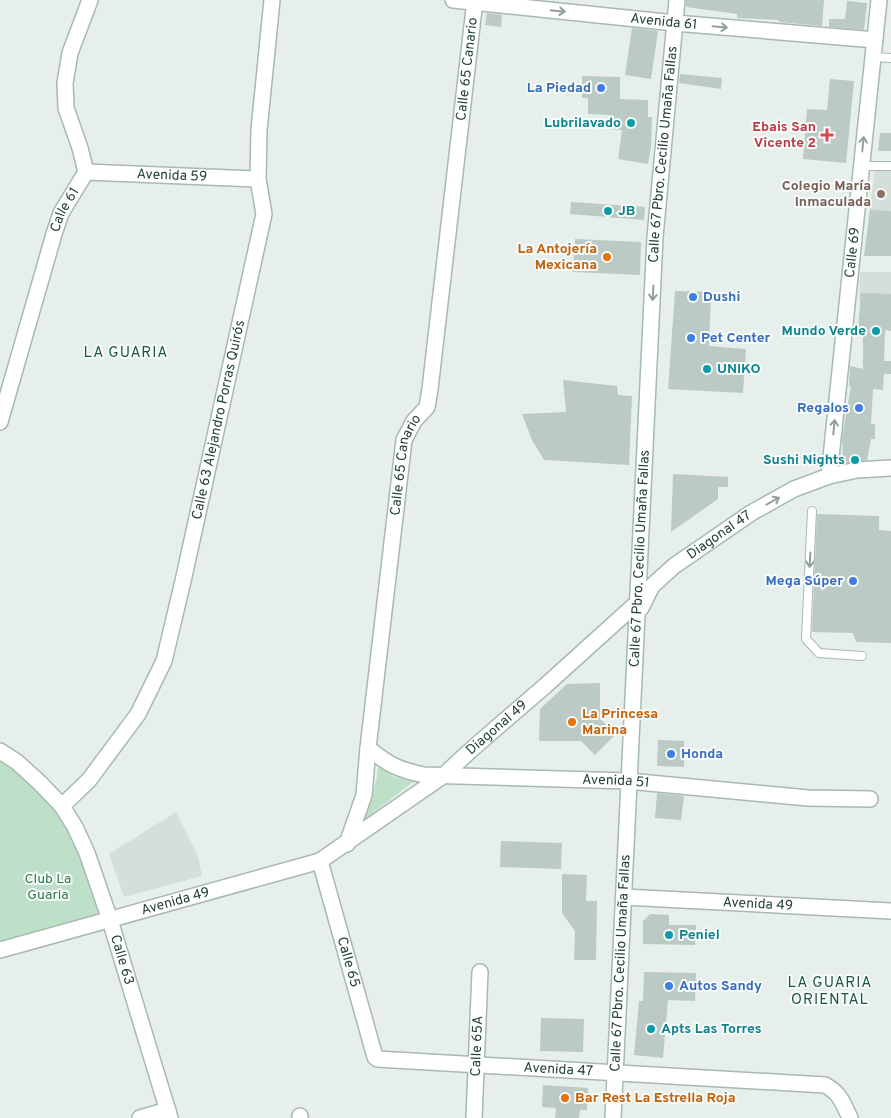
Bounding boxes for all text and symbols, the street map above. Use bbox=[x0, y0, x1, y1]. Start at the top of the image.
one-way arrow bbox=[550, 6, 566, 16]
street label: Avenida 61 bbox=[630, 10, 698, 33]
street label: Calle 65 Canario bbox=[453, 16, 481, 122]
one-way arrow bbox=[712, 22, 728, 32]
street label: Calle 67 Pbro. Cecilio Umaña Fallas bbox=[645, 45, 681, 263]
place label: La Piedad bbox=[527, 80, 591, 97]
marker: La Piedad bbox=[595, 82, 607, 94]
place label: Lubrilavado bbox=[544, 115, 621, 132]
marker: Lubrilavado bbox=[625, 117, 637, 129]
place label: Ebais San Vicente 2 bbox=[752, 119, 816, 152]
marker: Ebais San Vicente 2 bbox=[820, 128, 834, 142]
one-way arrow bbox=[858, 136, 868, 152]
street label: Avenida 59 bbox=[136, 166, 208, 185]
place label: Colegio María Inmaculada bbox=[782, 178, 871, 211]
street label: Calle 61 bbox=[47, 184, 83, 235]
marker: Colegio María Inmaculada bbox=[875, 188, 887, 200]
place label: JB bbox=[618, 203, 635, 220]
marker: JB bbox=[602, 205, 614, 217]
street label: Calle 69 bbox=[841, 226, 864, 279]
place label: La Antojería Mexicana bbox=[517, 241, 597, 274]
marker: La Antojería Mexicana bbox=[601, 251, 613, 263]
one-way arrow bbox=[648, 284, 657, 300]
place label: Dushi bbox=[703, 289, 740, 306]
marker: Dushi bbox=[687, 291, 699, 303]
street label: Calle 63 Alejandro Porras Quirós bbox=[188, 318, 249, 521]
place label: Mundo Verde bbox=[782, 323, 866, 340]
marker: Mundo Verde bbox=[870, 325, 882, 337]
place label: Pet Center bbox=[701, 330, 771, 347]
marker: Pet Center bbox=[685, 332, 697, 344]
district label: LA GUARIA bbox=[84, 344, 168, 363]
place label: UNIKO bbox=[717, 361, 761, 378]
marker: UNIKO bbox=[701, 363, 713, 375]
place label: Regalos bbox=[797, 400, 849, 417]
marker: Regalos bbox=[853, 402, 865, 414]
street label: Calle 65 Canario bbox=[387, 410, 425, 517]
one-way arrow bbox=[829, 420, 838, 436]
street label: Calle 67 Pbro. Cecilio Umaña Fallas bbox=[626, 450, 653, 668]
place label: Sushi Nights bbox=[763, 452, 845, 469]
marker: Sushi Nights bbox=[849, 454, 861, 466]
one-way arrow bbox=[765, 496, 780, 506]
street label: Diagonal 47 bbox=[684, 507, 755, 563]
one-way arrow bbox=[805, 552, 814, 568]
place label: Mega Súper bbox=[765, 573, 843, 590]
marker: Mega Súper bbox=[847, 575, 859, 587]
street label: Diagonal 49 bbox=[463, 697, 531, 759]
place label: La Princesa Marina bbox=[582, 706, 658, 739]
marker: La Princesa Marina bbox=[566, 716, 578, 728]
place label: Honda bbox=[681, 746, 723, 763]
marker: Honda bbox=[665, 748, 677, 760]
street label: Avenida 51 bbox=[582, 771, 650, 792]
street label: Calle 67 Pbro. Cecilio Umaña Fallas bbox=[607, 854, 634, 1072]
park label: Club La Guaria bbox=[25, 871, 71, 904]
street label: Avenida 49 bbox=[139, 884, 212, 919]
street label: Avenida 49 bbox=[722, 894, 793, 914]
place label: Peniel bbox=[679, 927, 720, 944]
marker: Peniel bbox=[663, 929, 675, 941]
street label: Calle 63 bbox=[106, 933, 138, 987]
street label: Calle 65 bbox=[333, 935, 364, 989]
district label: LA GUARIA ORIENTAL bbox=[788, 974, 872, 1010]
place label: Autos Sandy bbox=[679, 978, 762, 995]
marker: Autos Sandy bbox=[663, 980, 675, 992]
street label: Calle 65A bbox=[467, 1015, 487, 1077]
place label: Apts Las Torres bbox=[661, 1021, 762, 1038]
marker: Apts Las Torres bbox=[645, 1023, 657, 1035]
street label: Avenida 47 bbox=[523, 1059, 593, 1080]
place label: Bar Rest La Estrella Roja bbox=[575, 1090, 736, 1107]
marker: Bar Rest La Estrella Roja bbox=[559, 1092, 571, 1104]

